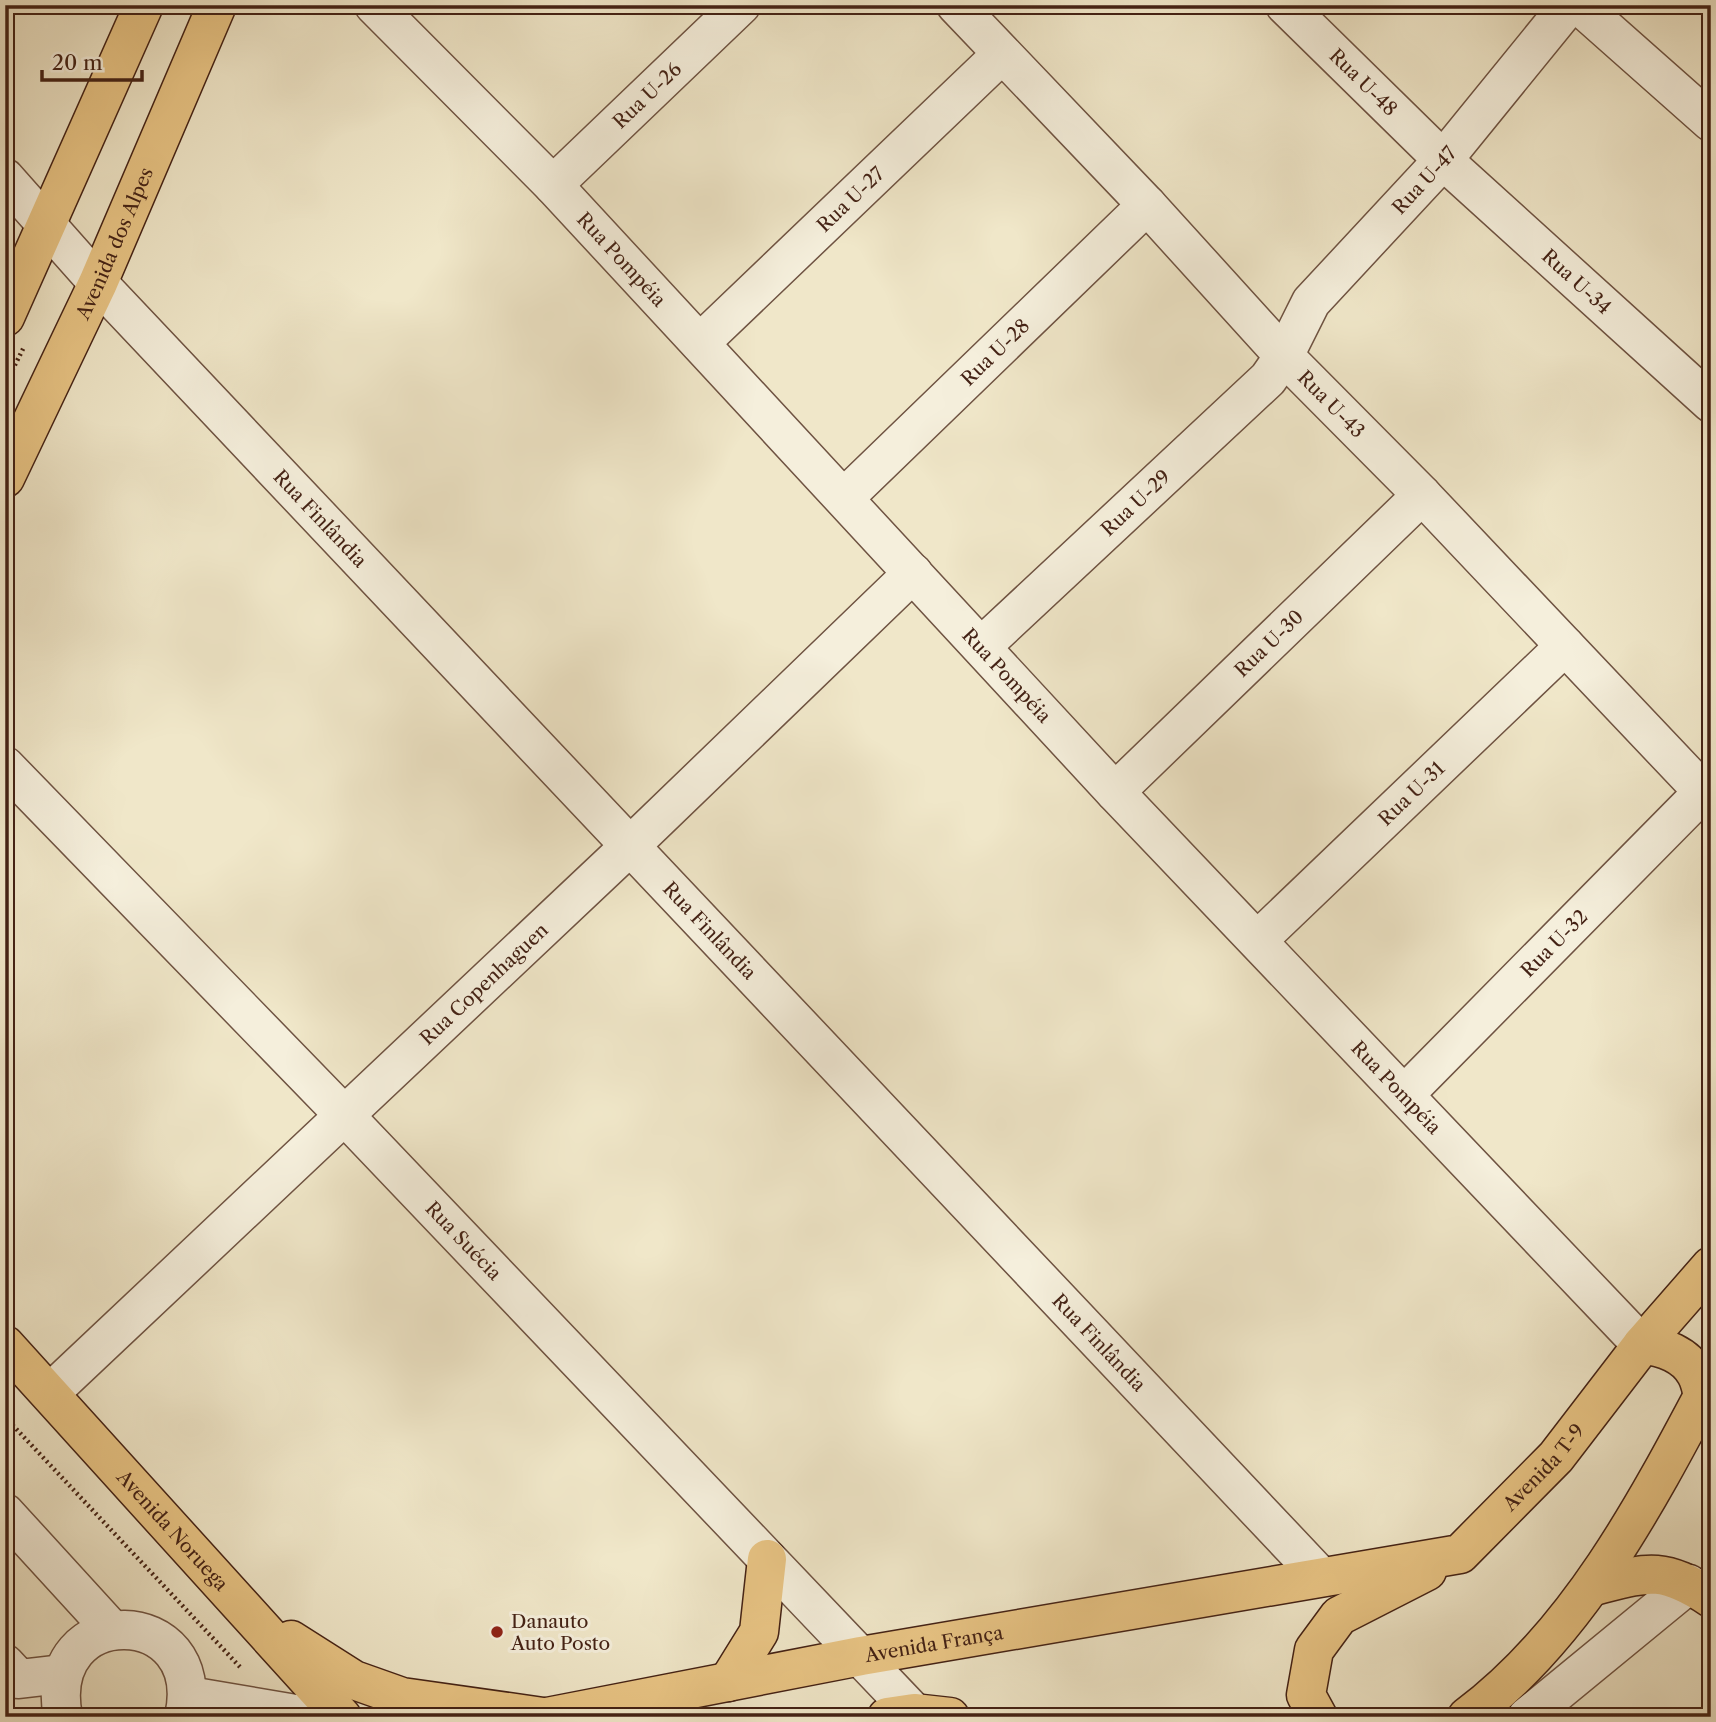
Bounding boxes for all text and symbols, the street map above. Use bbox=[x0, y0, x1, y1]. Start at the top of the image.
scale bar bbox=[42, 38, 142, 82]
street label: Rua U-48 bbox=[1325, 44, 1402, 120]
text: 20 m bbox=[52, 50, 103, 75]
street label: Rua U-26 bbox=[608, 57, 686, 133]
street label: Rua U-47 bbox=[1387, 141, 1462, 219]
street label: Rua U-27 bbox=[812, 161, 889, 237]
street label: Avenida dos Alpes bbox=[70, 164, 158, 324]
street label: Rua Pompéia bbox=[572, 207, 671, 311]
street label: Rua U-34 bbox=[1538, 244, 1616, 319]
street label: Rua U-28 bbox=[956, 314, 1034, 390]
street label: Rua U-43 bbox=[1293, 366, 1370, 442]
street label: Rua Finlândia bbox=[269, 465, 372, 572]
street label: Rua U-29 bbox=[1096, 465, 1175, 540]
street label: Rua U-30 bbox=[1230, 605, 1308, 681]
street label: Rua Pompéia bbox=[958, 623, 1056, 727]
street label: Rua U-31 bbox=[1373, 757, 1449, 830]
street label: Rua Finlândia bbox=[658, 877, 761, 984]
street label: Rua U-32 bbox=[1516, 905, 1592, 982]
street label: Rua Copenhaguen bbox=[415, 918, 553, 1050]
street label: Rua Pompéia bbox=[1347, 1036, 1446, 1139]
street label: Rua Suécia bbox=[421, 1196, 507, 1285]
street label: Rua Finlândia bbox=[1048, 1289, 1151, 1396]
street label: Avenida T-9 bbox=[1497, 1419, 1589, 1516]
street label: Avenida Noruega bbox=[112, 1464, 233, 1595]
place label: Danauto Auto Posto bbox=[510, 1610, 610, 1655]
street label: Avenida França bbox=[862, 1620, 1005, 1667]
marker: Danauto Auto Posto bbox=[489, 1624, 505, 1640]

